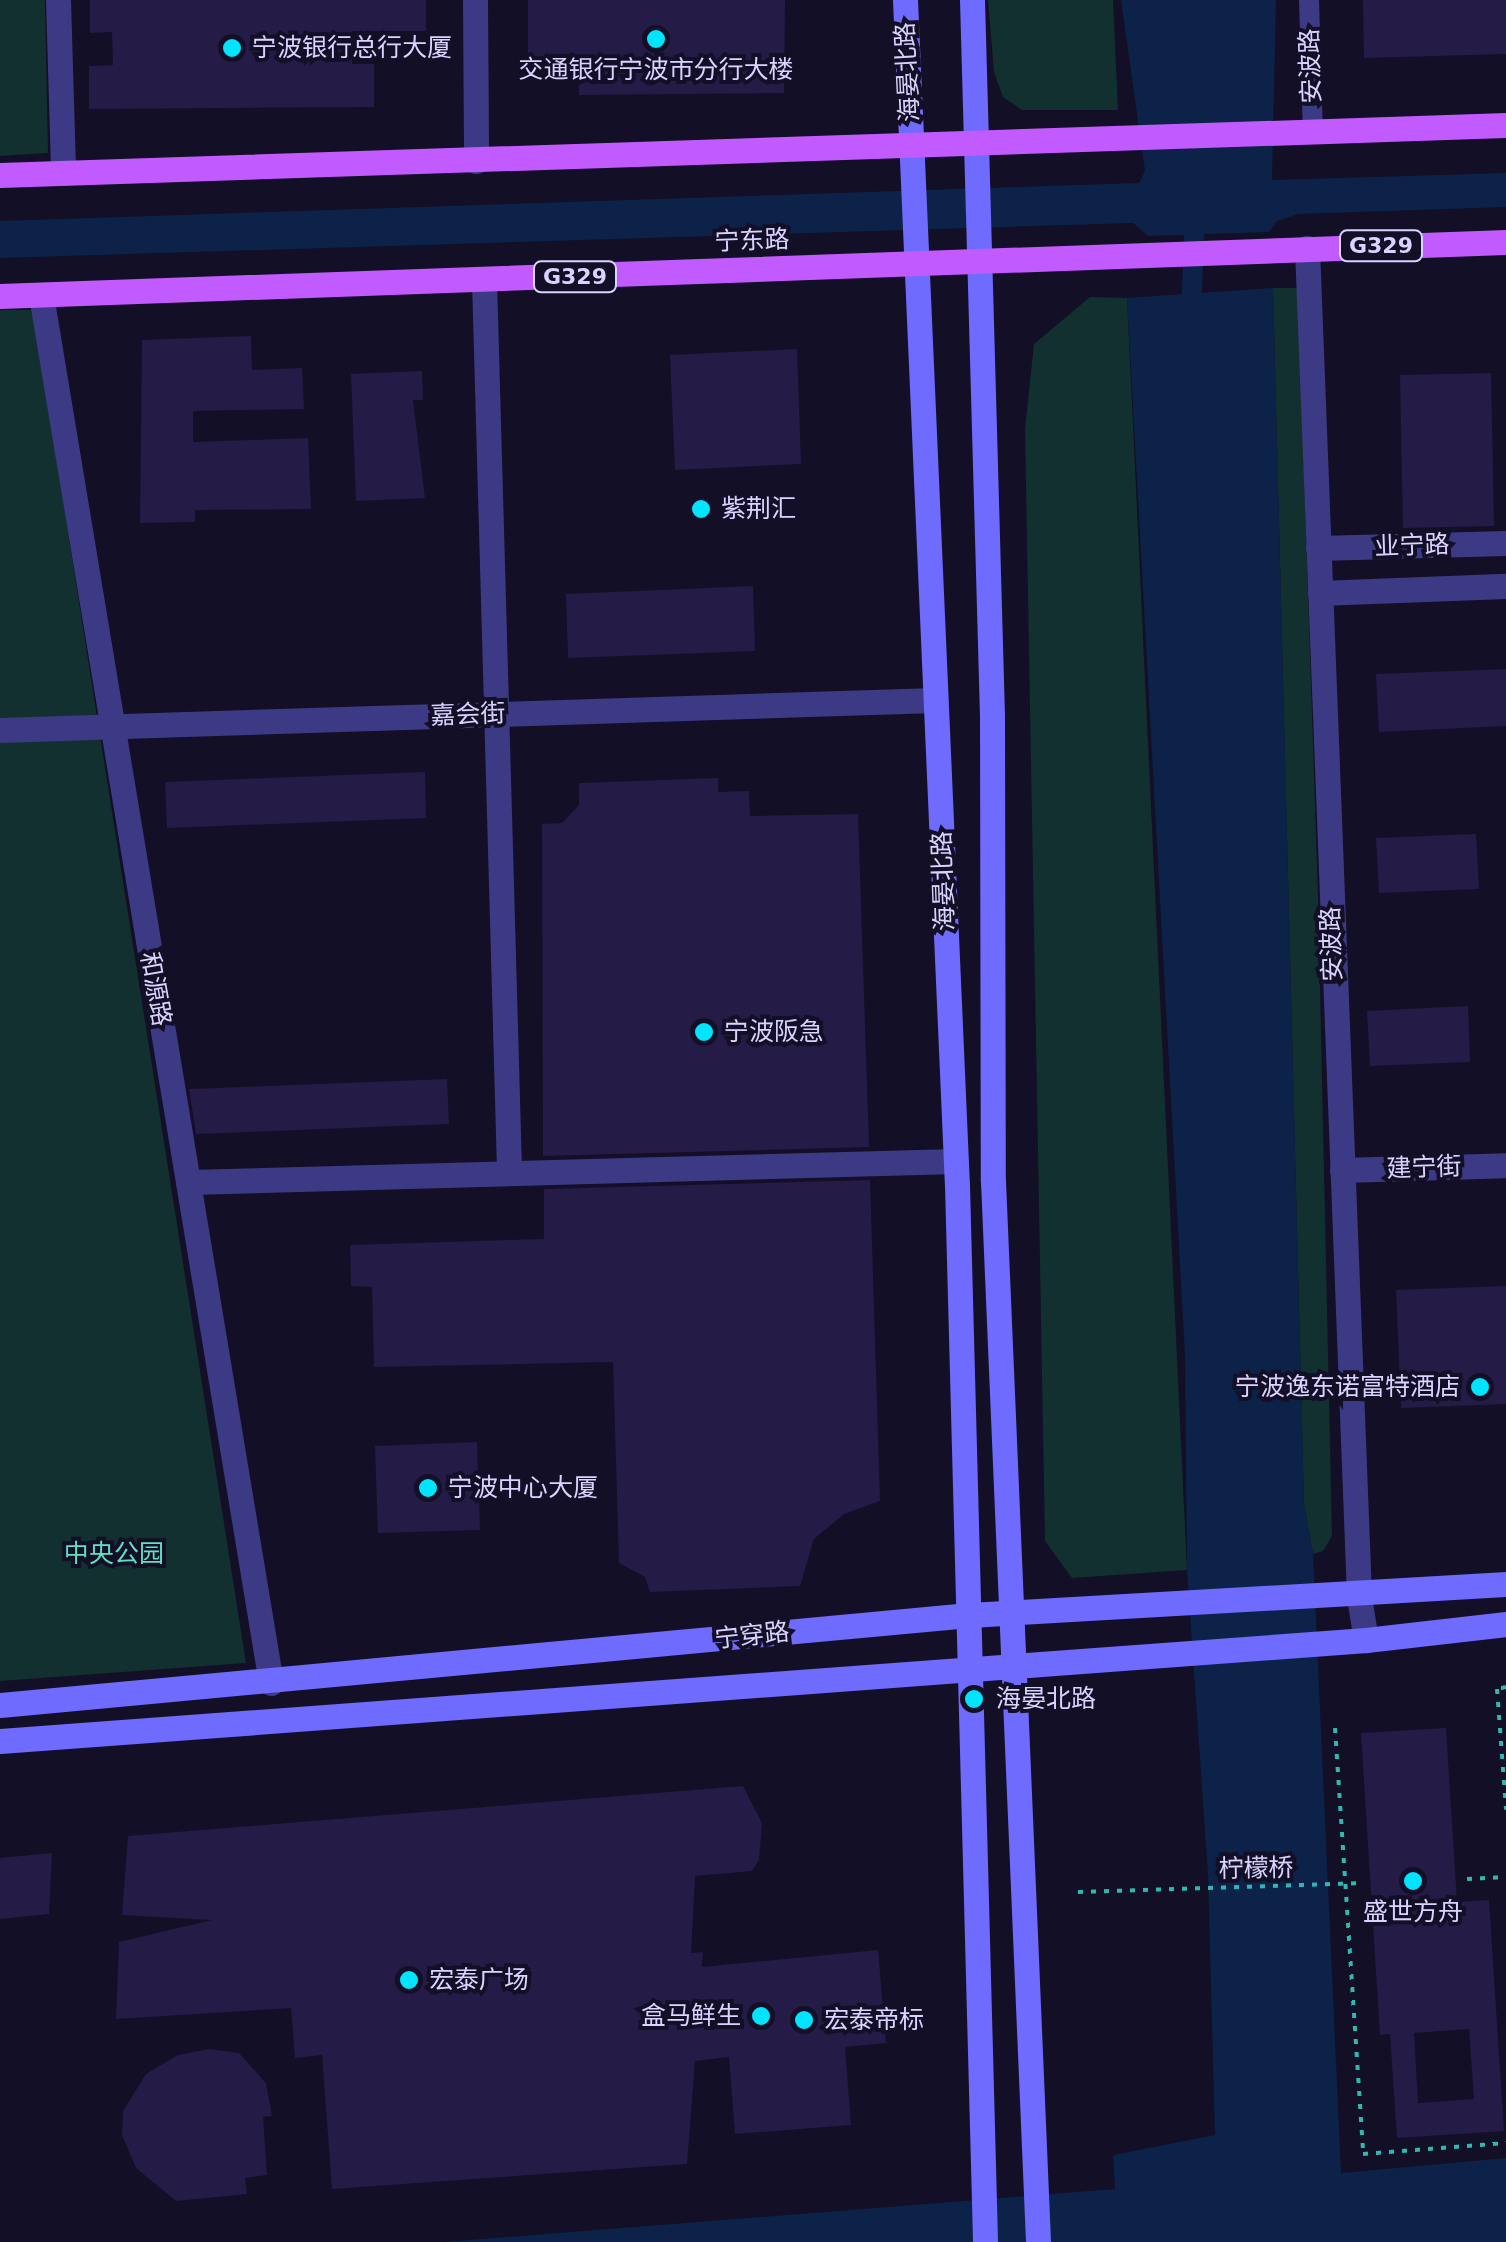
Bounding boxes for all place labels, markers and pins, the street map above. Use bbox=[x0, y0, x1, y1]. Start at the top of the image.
marker: 交通银行宁波市分行大楼 bbox=[645, 28, 667, 50]
place label: 宁波银行总行大厦 bbox=[252, 33, 452, 63]
marker: 宁波银行总行大厦 bbox=[221, 37, 243, 59]
place label: 交通银行宁波市分行大楼 bbox=[519, 55, 793, 85]
place label: 紫荆汇 bbox=[721, 494, 796, 524]
marker: 紫荆汇 bbox=[690, 498, 712, 520]
place label: 宁波阪急 bbox=[724, 1017, 824, 1047]
marker: 宁波阪急 bbox=[693, 1021, 715, 1043]
place label: 宁波逸东诺富特酒店 bbox=[1235, 1372, 1460, 1402]
marker: 宁波逸东诺富特酒店 bbox=[1469, 1376, 1491, 1398]
place label: 宁波中心大厦 bbox=[448, 1473, 598, 1503]
marker: 宁波中心大厦 bbox=[417, 1477, 439, 1499]
place label: 海晏北路 bbox=[996, 1684, 1096, 1714]
marker: 海晏北路 bbox=[961, 1686, 987, 1712]
marker: 盛世方舟 bbox=[1402, 1870, 1424, 1892]
place label: 盛世方舟 bbox=[1363, 1897, 1463, 1927]
place label: 宏泰广场 bbox=[429, 1965, 529, 1995]
marker: 宏泰广场 bbox=[398, 1969, 420, 1991]
place label: 盒马鲜生 bbox=[641, 2001, 741, 2031]
marker: 盒马鲜生 bbox=[750, 2005, 772, 2027]
place label: 宏泰帝标 bbox=[824, 2005, 924, 2035]
marker: 宏泰帝标 bbox=[793, 2009, 815, 2031]

